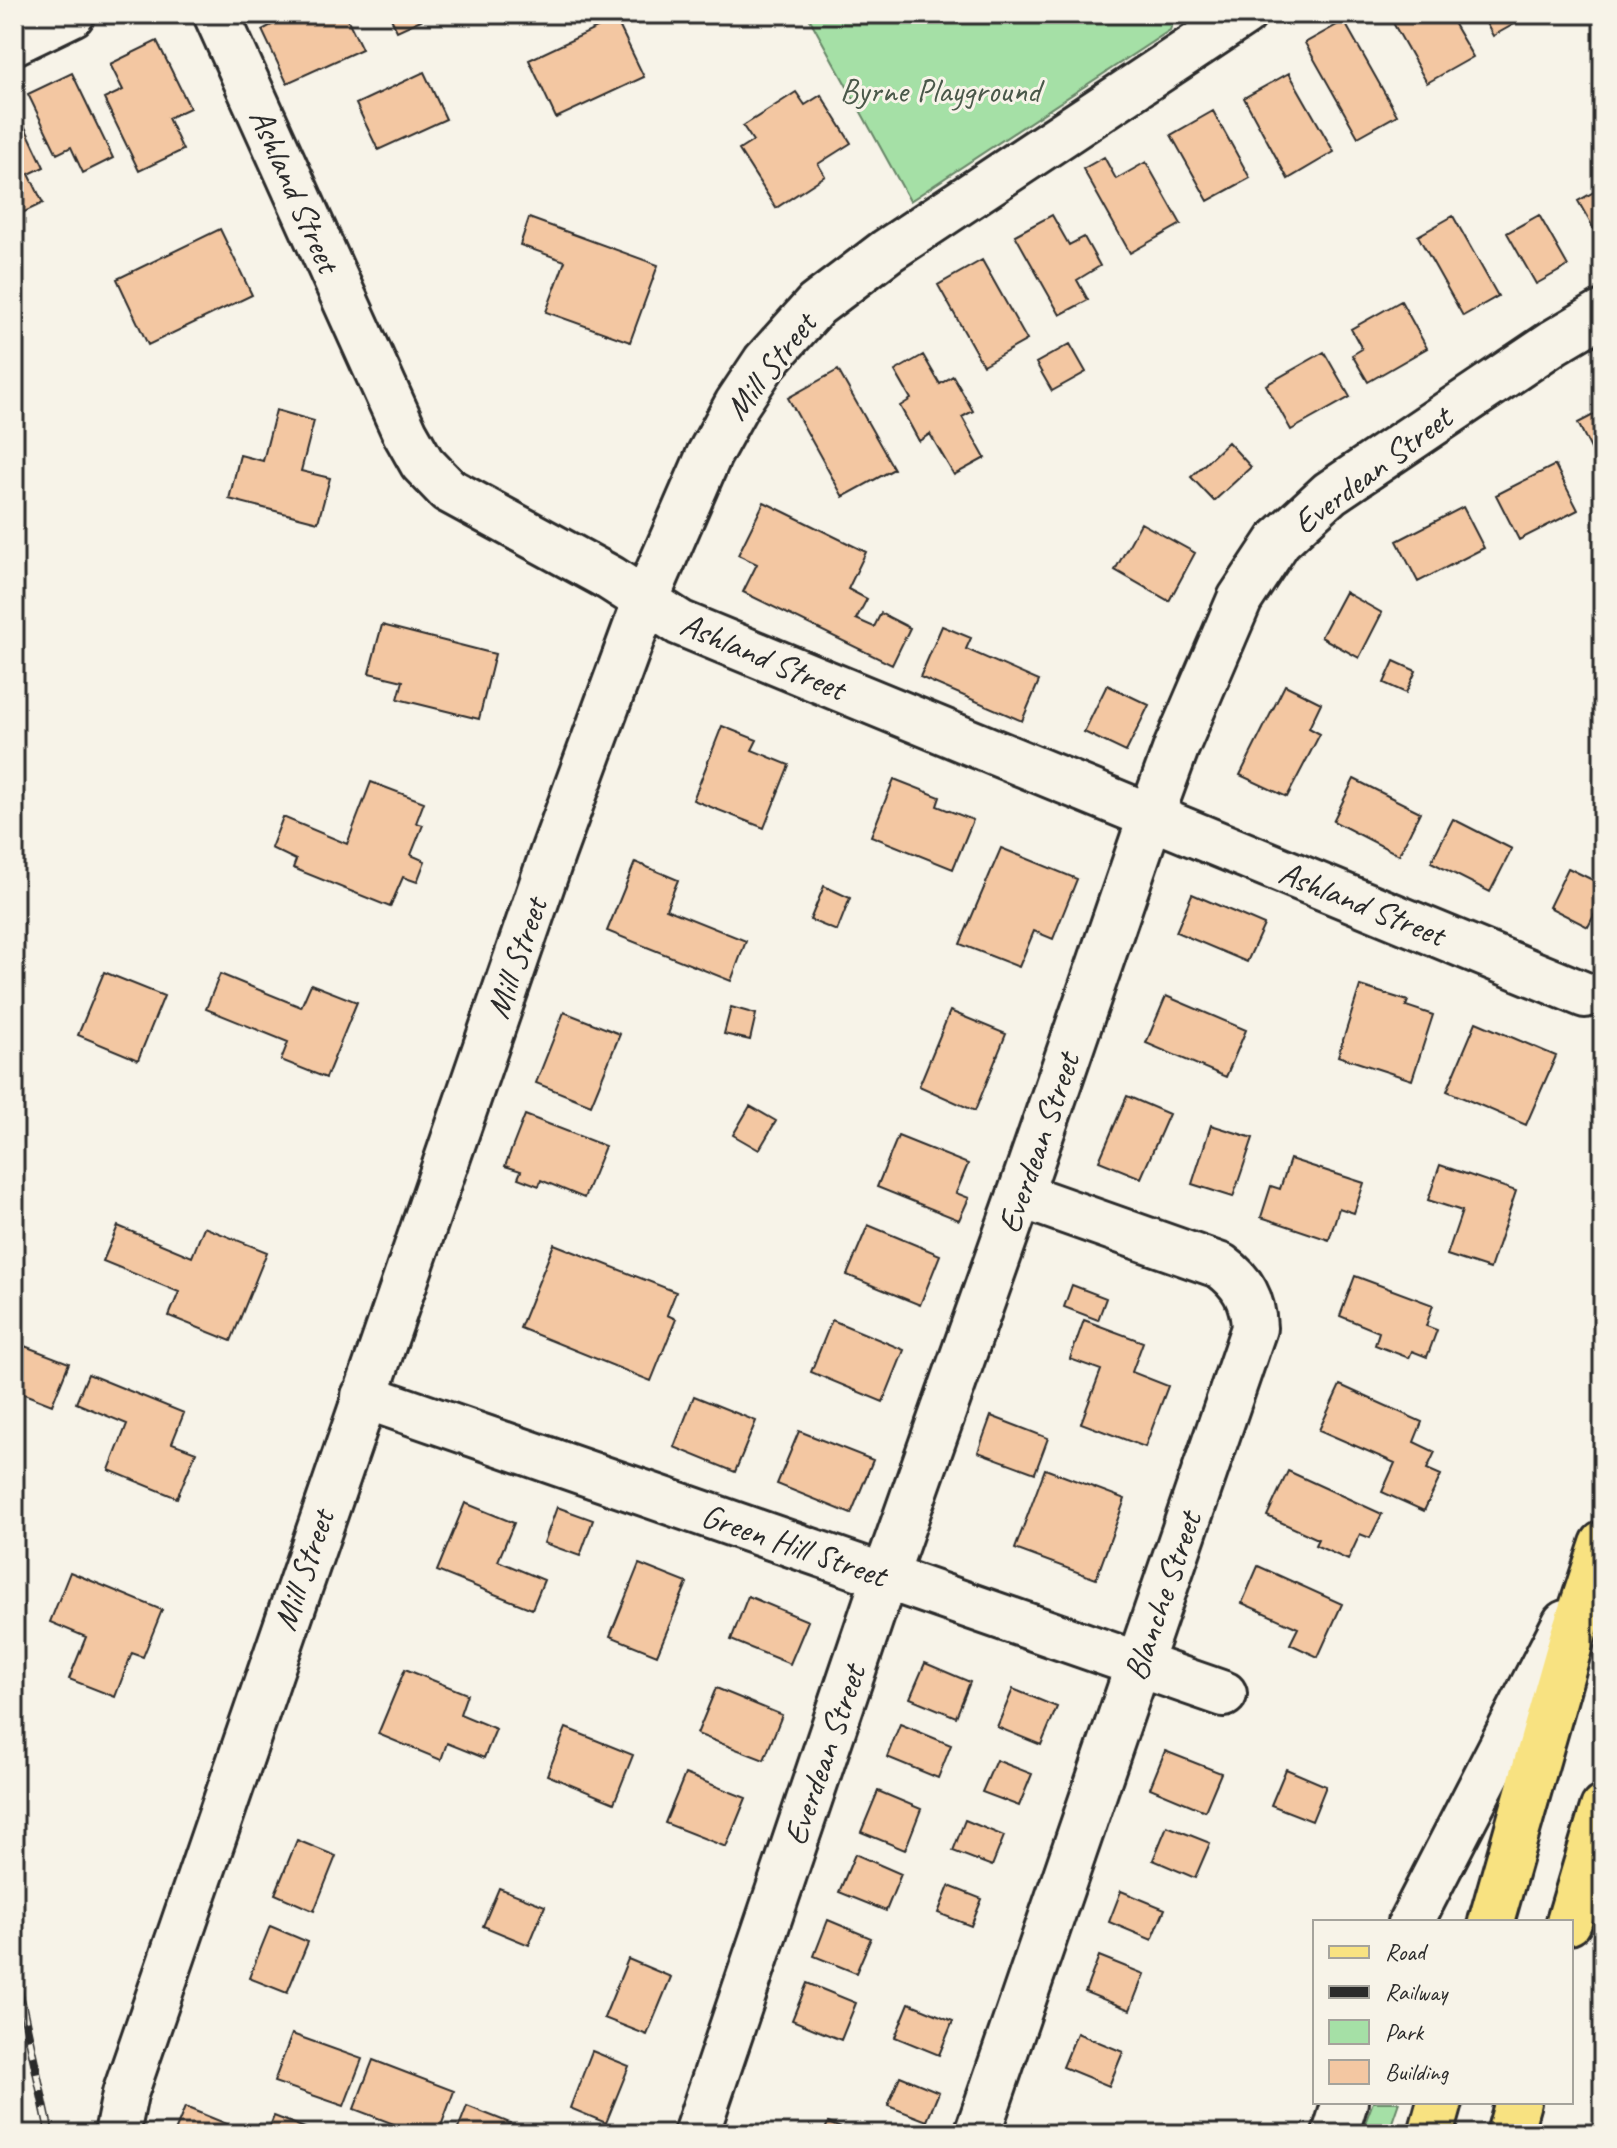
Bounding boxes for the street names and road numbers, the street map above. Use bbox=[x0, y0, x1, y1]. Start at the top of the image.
street label: Ashland Street bbox=[240, 101, 352, 282]
street label: Mill Street bbox=[715, 301, 827, 428]
street label: Everdean Street bbox=[1284, 394, 1463, 544]
street label: Ashland Street bbox=[674, 602, 855, 711]
street label: Ashland Street bbox=[1273, 850, 1454, 957]
street label: Mill Street bbox=[475, 889, 558, 1024]
street label: Everdean Street bbox=[987, 1044, 1090, 1239]
street label: Green Hill Street bbox=[696, 1493, 895, 1598]
street label: Mill Street bbox=[262, 1501, 345, 1636]
street label: Blanche Street bbox=[1113, 1503, 1212, 1686]
street label: Everdean Street bbox=[773, 1656, 876, 1851]

